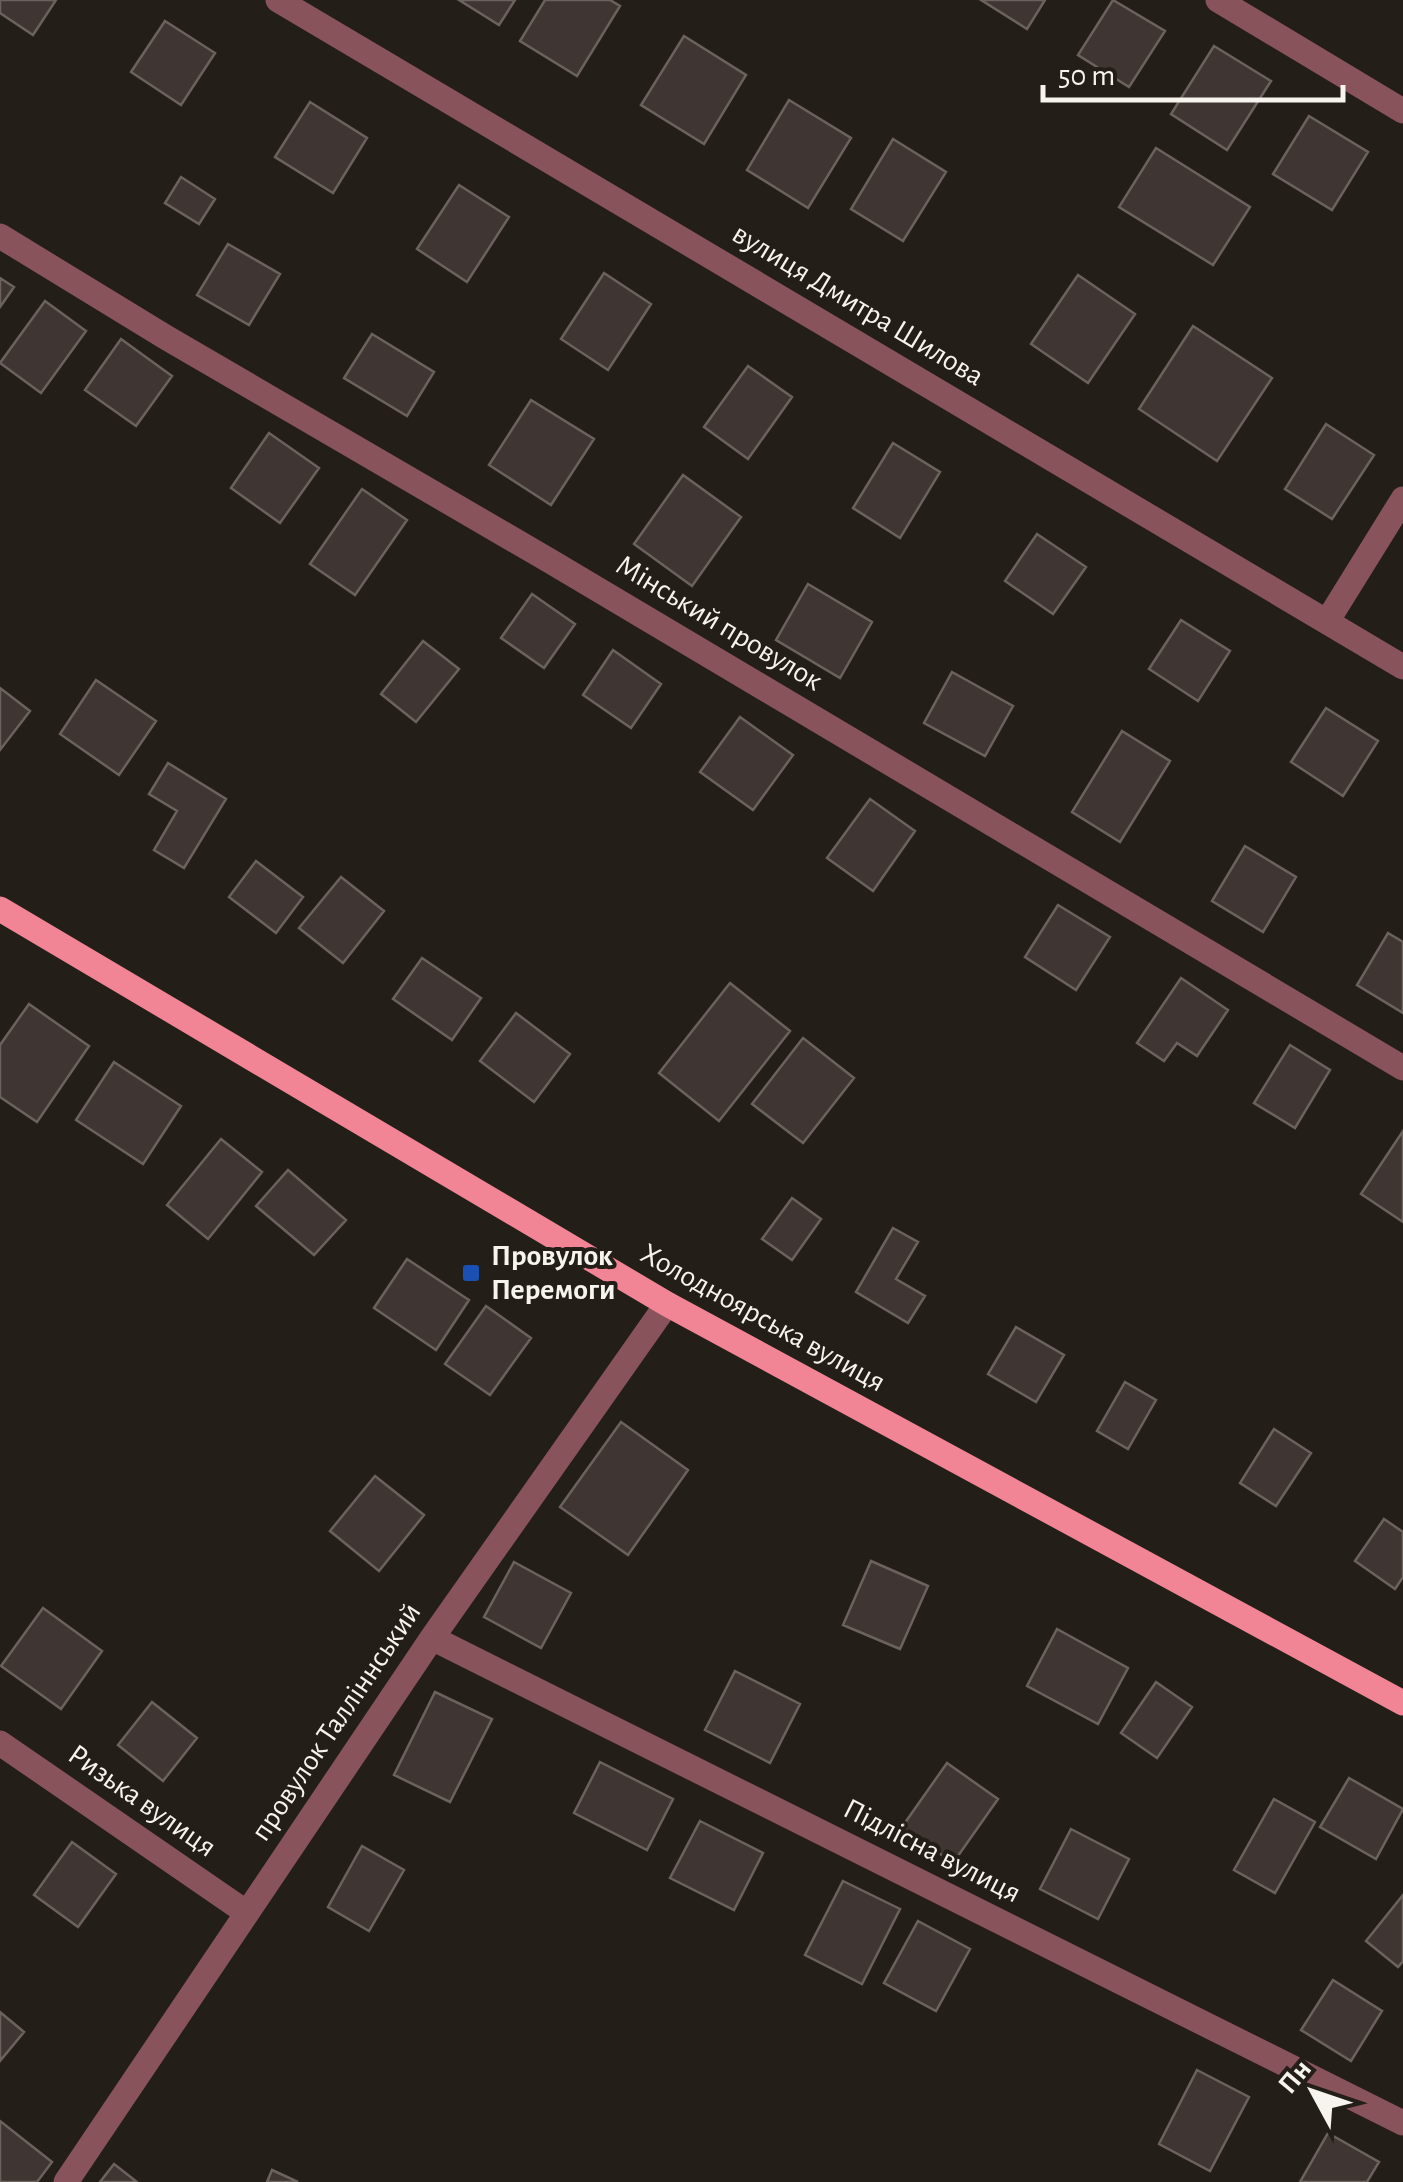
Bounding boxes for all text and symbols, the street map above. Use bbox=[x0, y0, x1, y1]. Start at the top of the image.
scale bar bbox=[1043, 40, 1343, 102]
text: 50 m bbox=[1058, 61, 1115, 91]
street label: вулиця Дмитра Шилова bbox=[727, 218, 989, 392]
street label: Мінський провулок bbox=[611, 550, 828, 696]
street label: Холодноярська вулиця bbox=[636, 1238, 890, 1398]
place label: Провулок Перемоги bbox=[491, 1241, 615, 1305]
marker: Провулок Перемоги bbox=[460, 1262, 482, 1284]
street label: провулок Талліннський bbox=[245, 1598, 427, 1846]
street label: Ризька вулиця bbox=[63, 1739, 221, 1863]
street label: Підлісна вулиця bbox=[838, 1793, 1026, 1909]
north arrow bbox=[1263, 2042, 1363, 2142]
text: Пн bbox=[1274, 2055, 1317, 2099]

